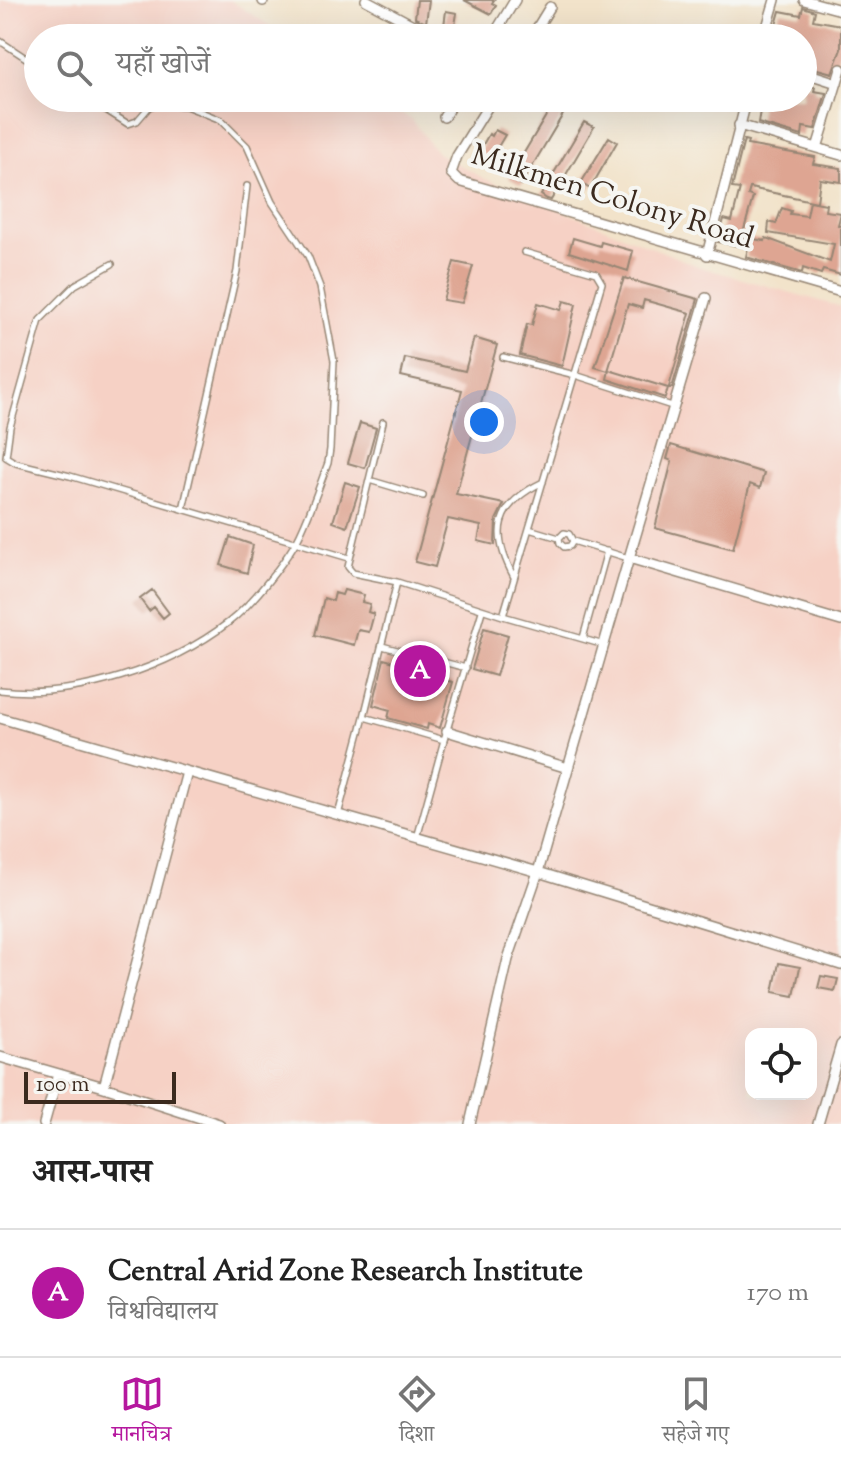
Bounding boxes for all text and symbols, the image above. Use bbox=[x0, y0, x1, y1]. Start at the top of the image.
search box bbox=[24, 24, 817, 112]
text: यहाँ खोजें bbox=[116, 44, 210, 87]
icon: search bbox=[52, 46, 96, 90]
street label: Milkmen Colony Road bbox=[465, 135, 759, 261]
your location bbox=[464, 402, 504, 442]
pin: A bbox=[394, 641, 446, 701]
map controls bbox=[745, 1028, 817, 1100]
button: locate bbox=[745, 1028, 817, 1100]
scale bar bbox=[24, 1068, 176, 1104]
text: 100 m bbox=[36, 1070, 89, 1102]
text: आस-पास bbox=[32, 1149, 152, 1198]
text: Central Arid Zone Research Institute bbox=[108, 1251, 583, 1294]
text: A bbox=[47, 1275, 69, 1312]
text: 170 m bbox=[747, 1275, 809, 1312]
text: विश्वविद्यालय bbox=[108, 1294, 217, 1331]
tab: मानचित्र bbox=[112, 1372, 171, 1455]
tab: दिशा bbox=[395, 1372, 439, 1455]
tab: सहेजे गए bbox=[662, 1372, 729, 1455]

